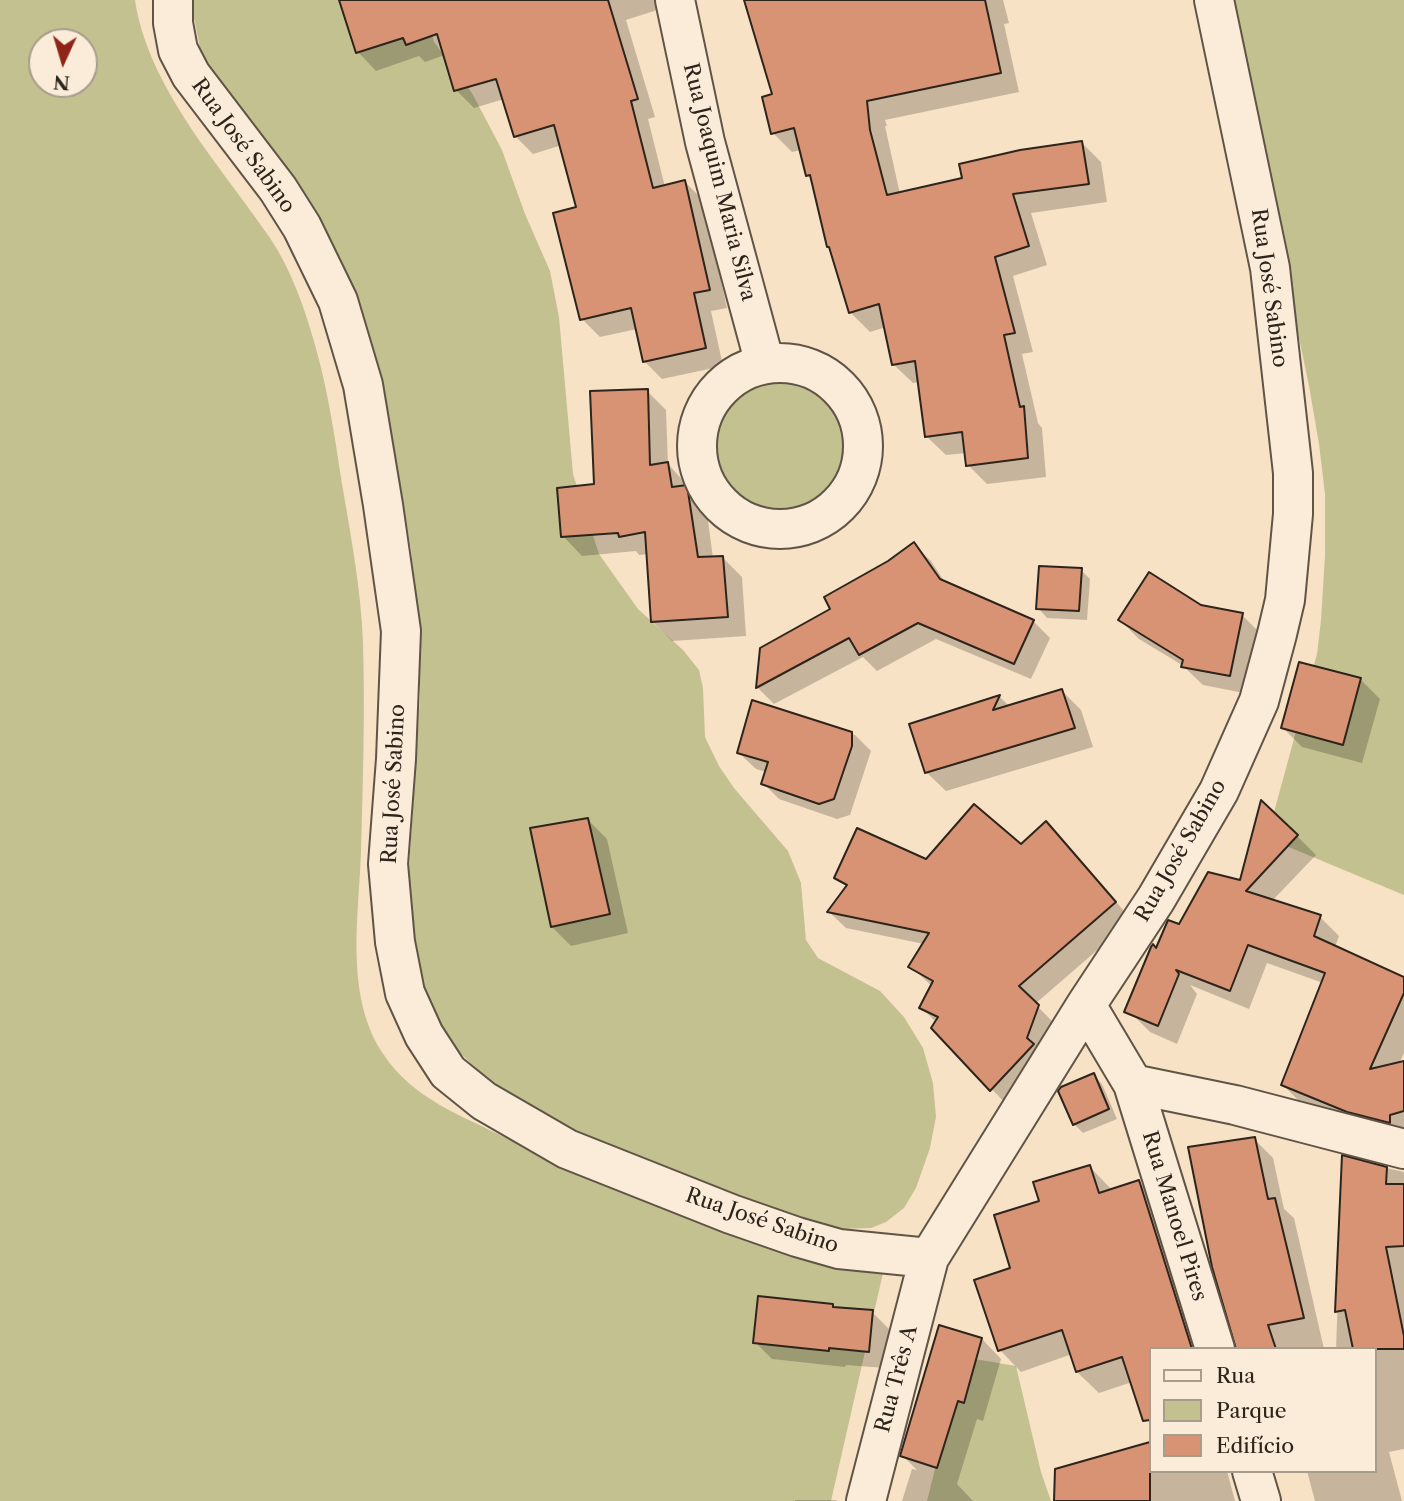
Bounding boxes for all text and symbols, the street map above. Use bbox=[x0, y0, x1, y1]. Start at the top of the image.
north arrow bbox=[28, 28, 98, 98]
street label: Rua Joaquim Maria Silva bbox=[677, 61, 761, 303]
text: N bbox=[53, 70, 71, 95]
street label: Rua José Sabino bbox=[186, 74, 300, 218]
street label: Rua José Sabino bbox=[1245, 207, 1293, 369]
street label: Rua José Sabino bbox=[377, 703, 411, 865]
street label: Rua José Sabino bbox=[1130, 775, 1232, 927]
street label: Rua Manoel Pires bbox=[1136, 1128, 1212, 1304]
street label: Rua José Sabino bbox=[682, 1183, 842, 1259]
street label: Rua Três A bbox=[871, 1323, 923, 1435]
legend bbox=[1148, 1347, 1376, 1473]
text: Rua bbox=[1216, 1363, 1255, 1388]
text: Parque bbox=[1216, 1398, 1287, 1423]
text: Edifício bbox=[1216, 1433, 1294, 1458]

